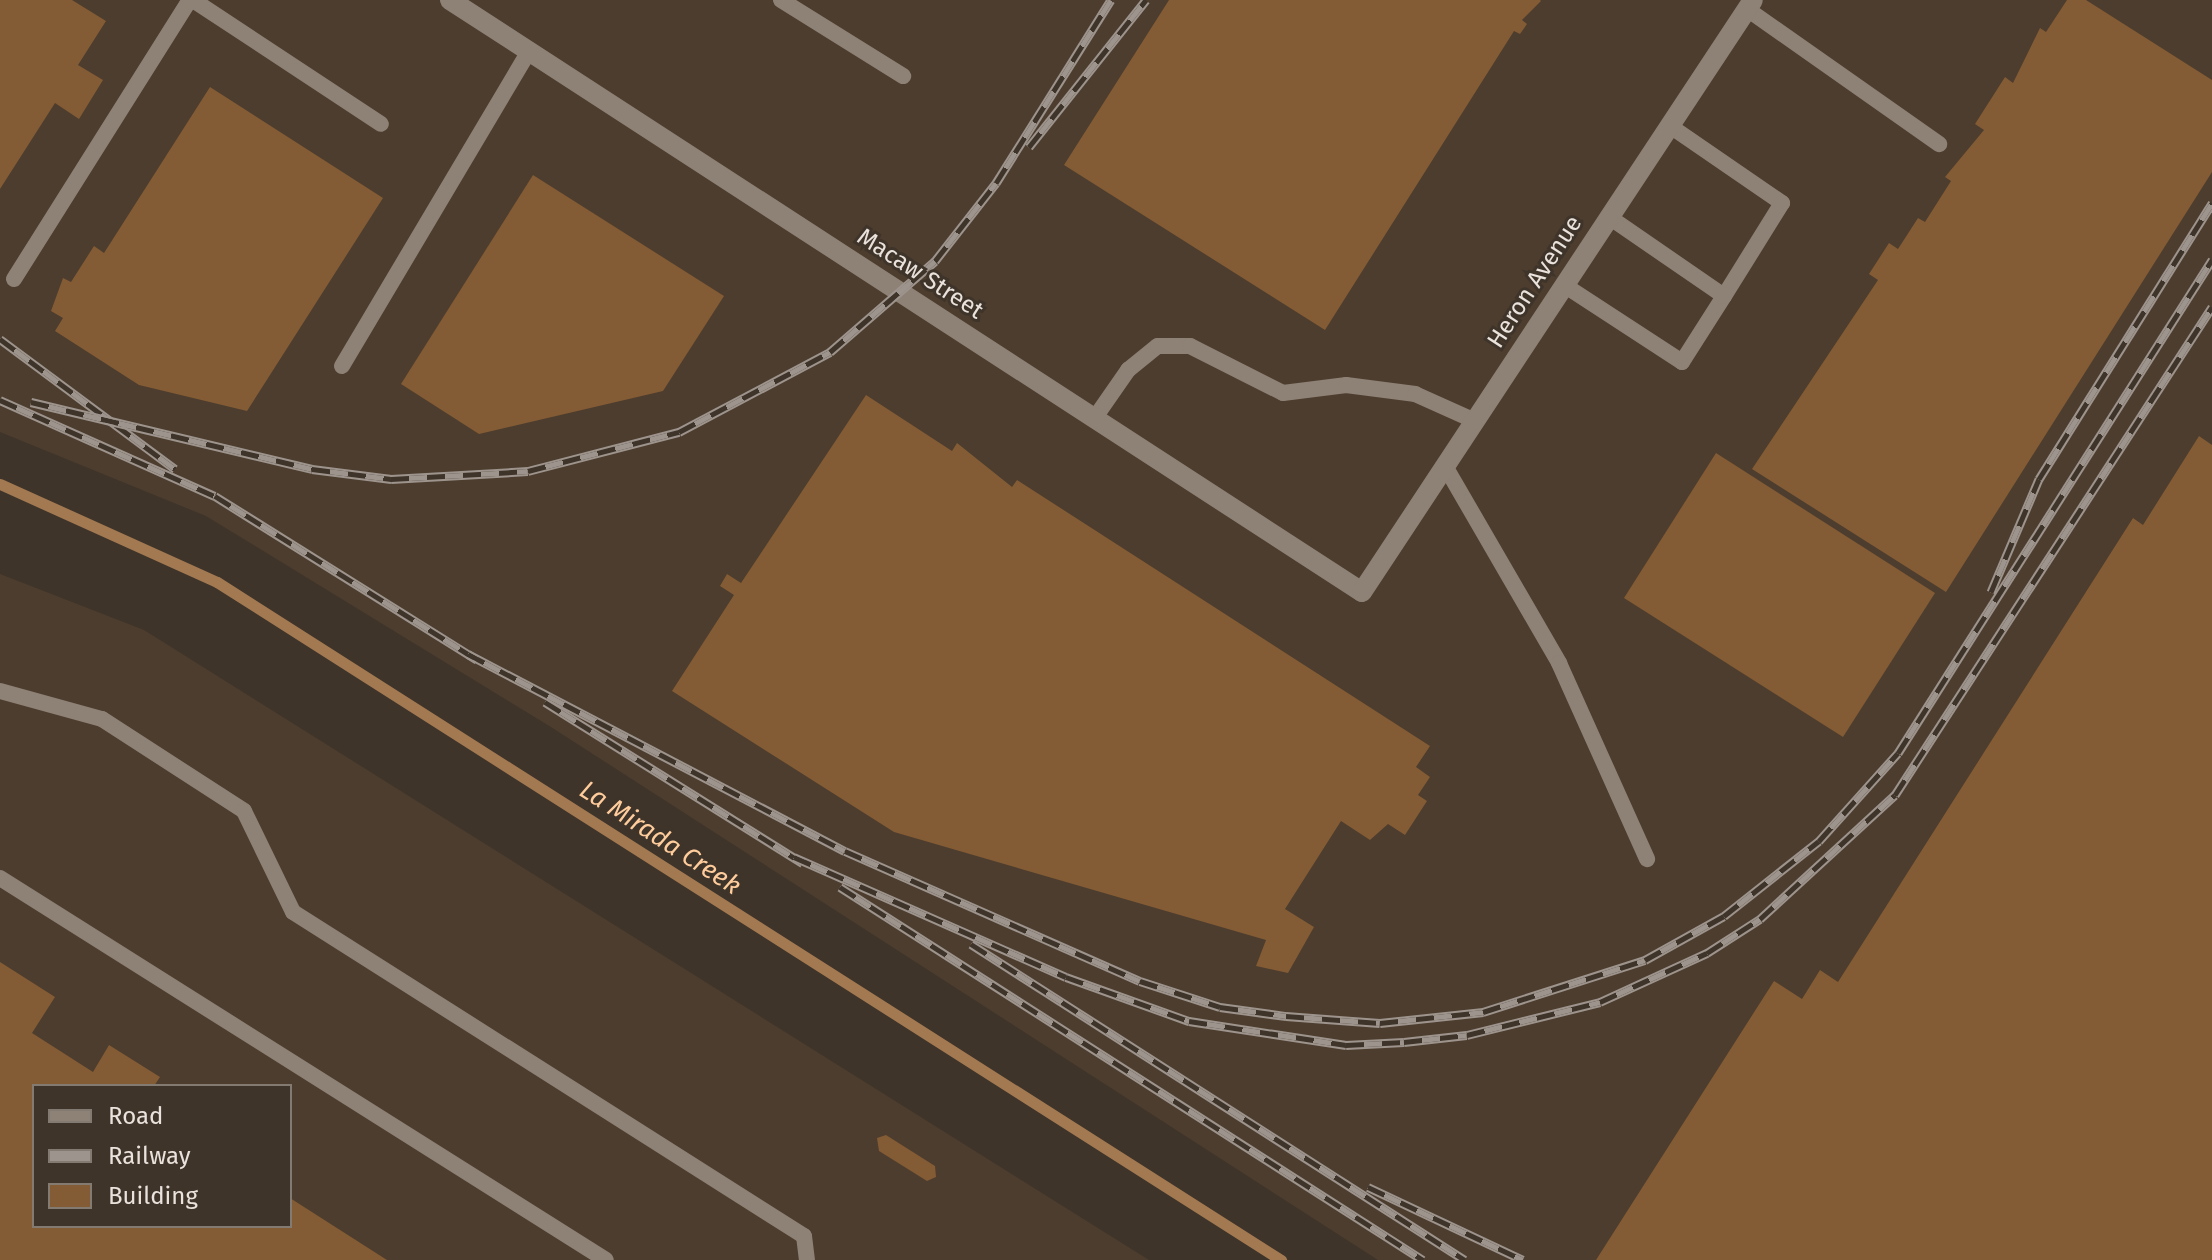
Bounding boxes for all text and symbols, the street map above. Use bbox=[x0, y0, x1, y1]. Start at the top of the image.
street label: Heron Avenue bbox=[1482, 210, 1588, 354]
street label: Macaw Street bbox=[852, 223, 988, 325]
water label: La Mirada Creek bbox=[574, 774, 746, 902]
legend bbox=[32, 1084, 292, 1228]
text: Road bbox=[108, 1102, 163, 1130]
text: Railway bbox=[108, 1142, 191, 1170]
text: Building bbox=[108, 1182, 198, 1210]

